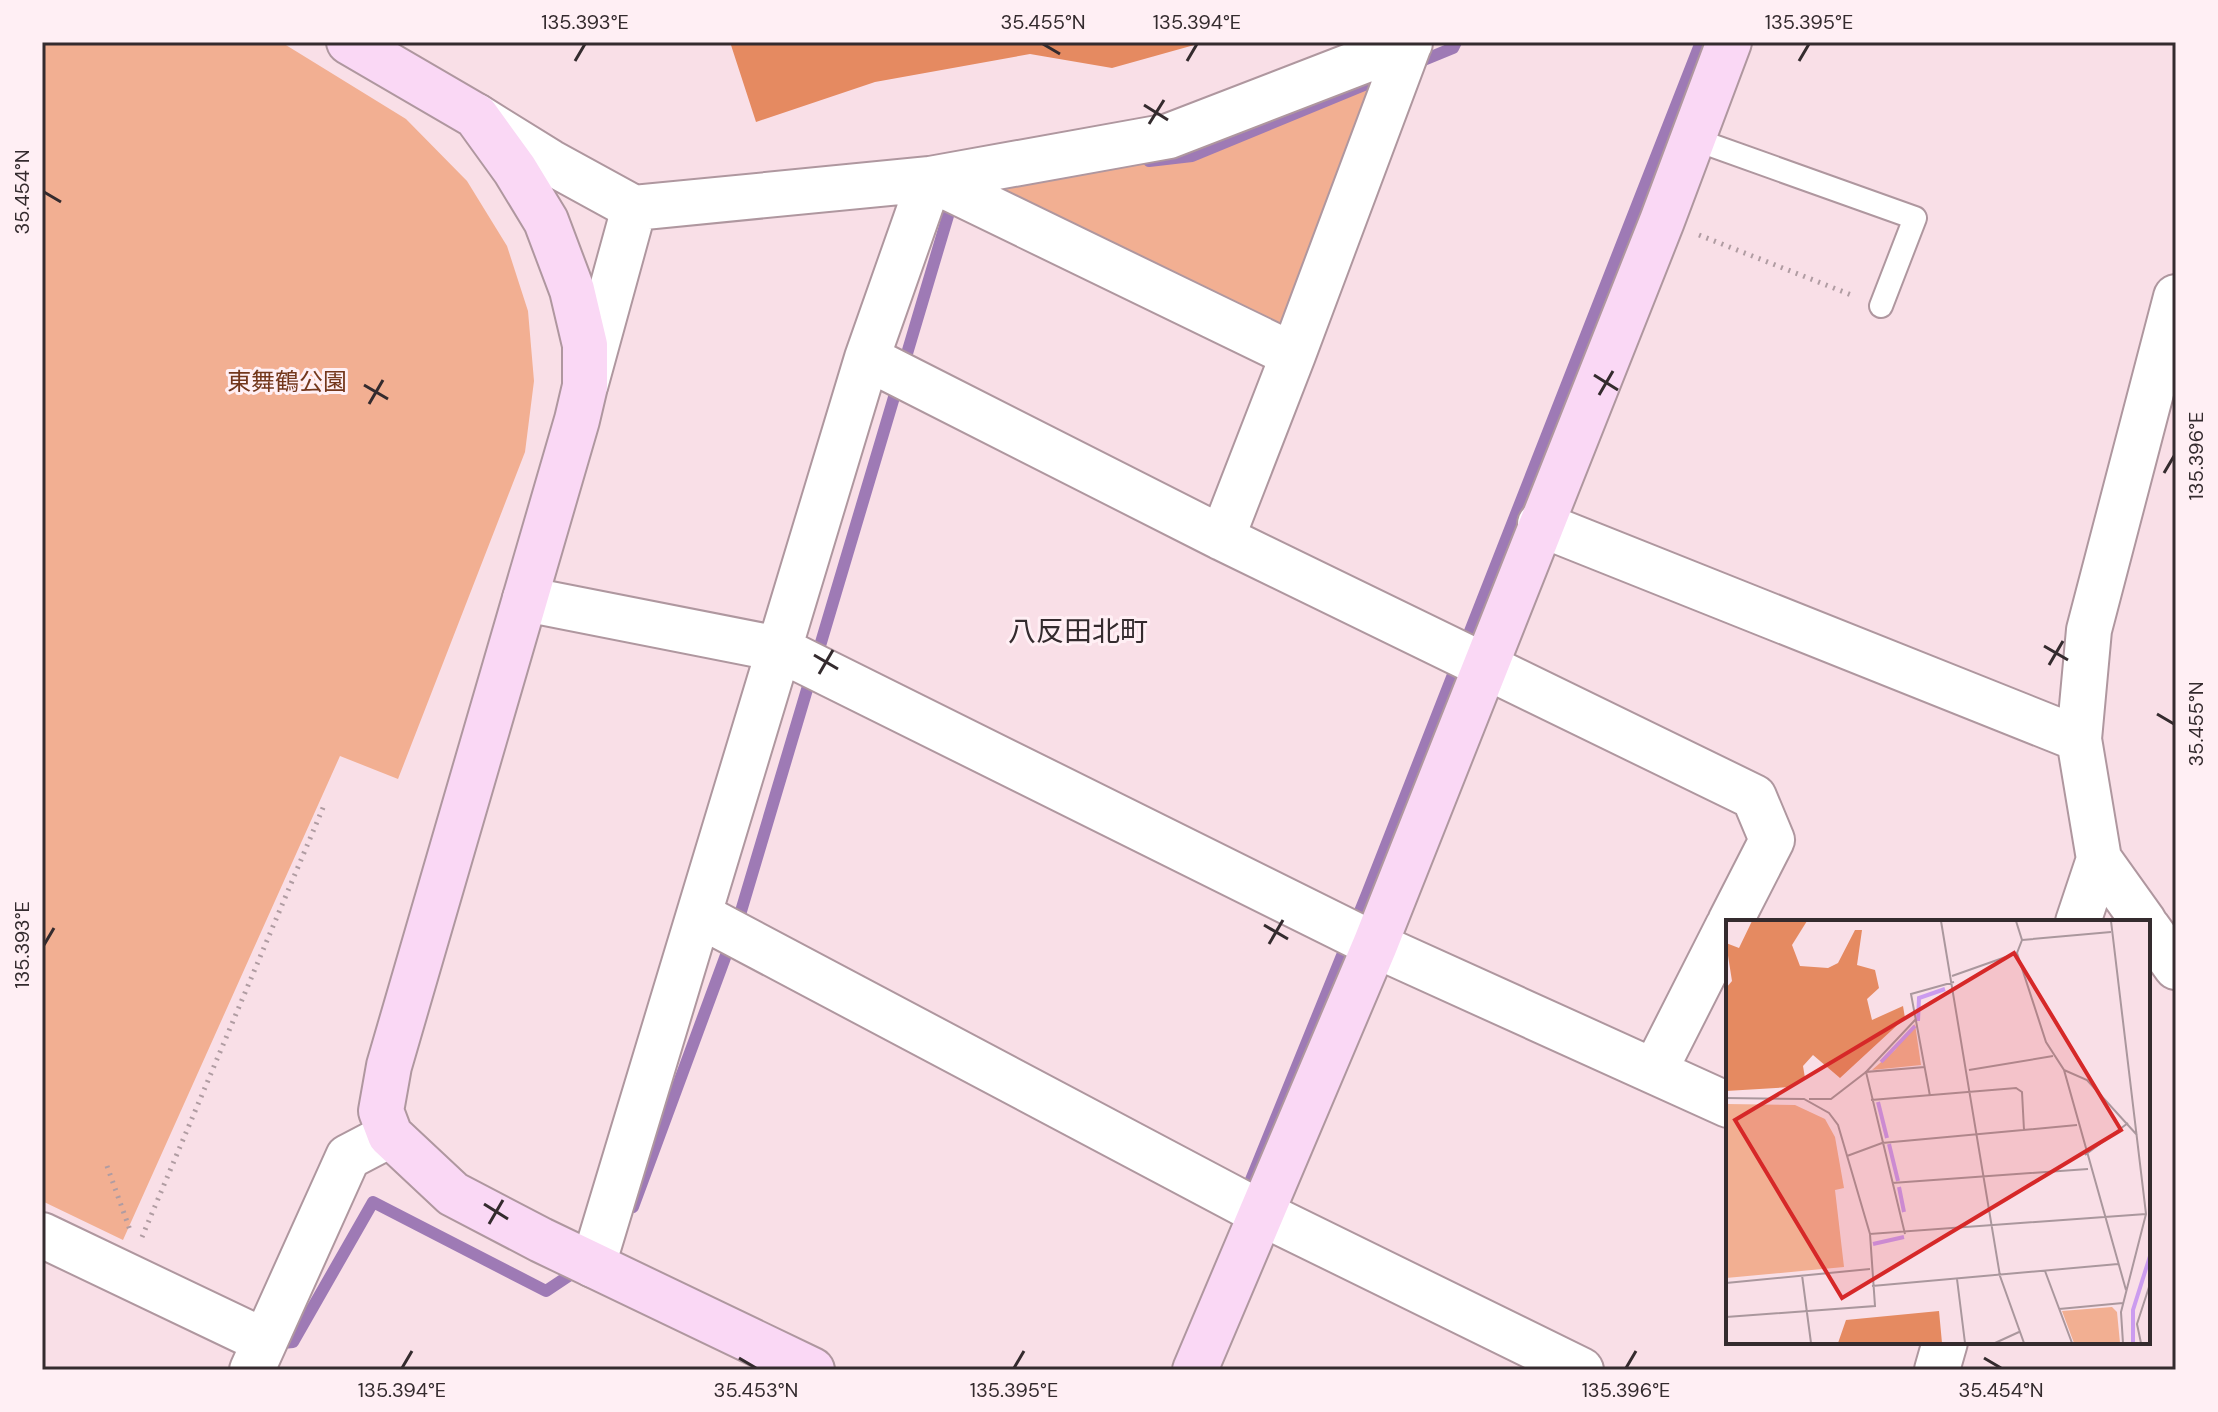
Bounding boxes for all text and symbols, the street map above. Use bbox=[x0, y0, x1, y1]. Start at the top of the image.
text: 135.393°E bbox=[541, 9, 629, 35]
text: 35.455°N bbox=[1000, 9, 1086, 35]
text: 135.394°E bbox=[1153, 9, 1241, 35]
text: 135.395°E bbox=[1765, 9, 1853, 35]
text: 35.454°N bbox=[9, 149, 35, 235]
park label: 東舞鶴公園 bbox=[227, 366, 347, 397]
text: 135.396°E bbox=[2183, 412, 2209, 500]
district label: 八反田北町 bbox=[1008, 613, 1148, 650]
text: 35.455°N bbox=[2183, 681, 2209, 767]
text: 135.393°E bbox=[9, 901, 35, 989]
inset map bbox=[1726, 920, 2150, 1344]
text: 135.394°E bbox=[358, 1377, 446, 1403]
text: 35.453°N bbox=[714, 1377, 798, 1403]
text: 135.395°E bbox=[970, 1377, 1058, 1403]
text: 135.396°E bbox=[1582, 1377, 1670, 1403]
text: 35.454°N bbox=[1958, 1377, 2044, 1403]

